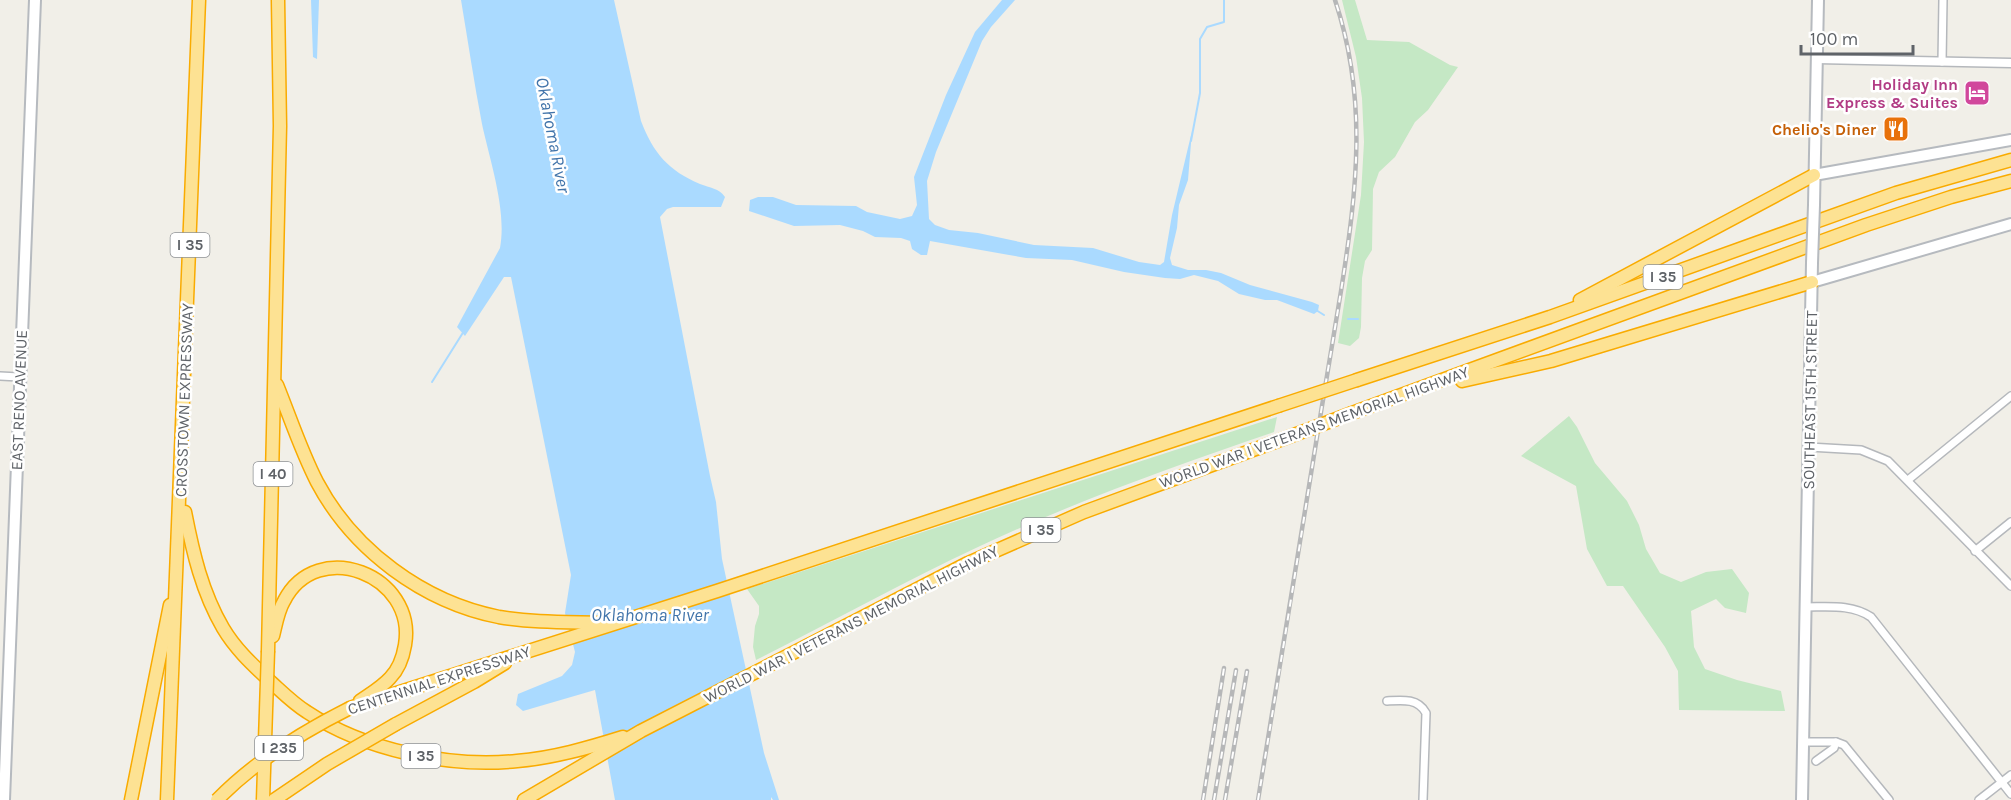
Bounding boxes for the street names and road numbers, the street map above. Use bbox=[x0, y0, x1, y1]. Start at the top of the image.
road number: I 35 bbox=[170, 233, 210, 257]
road number: I 35 bbox=[1644, 265, 1682, 289]
street label: CROSSTOWN EXPRESSWAY bbox=[171, 302, 197, 497]
street label: SOUTHEAST 15TH STREET bbox=[1799, 310, 1821, 490]
street label: EAST RENO AVENUE bbox=[7, 329, 31, 471]
street label: WORLD WAR I VETERANS MEMORIAL HIGHWAY bbox=[1157, 362, 1472, 492]
road number: I 40 bbox=[254, 462, 292, 486]
road number: I 35 bbox=[1022, 518, 1060, 542]
street label: WORLD WAR I VETERANS MEMORIAL HIGHWAY bbox=[700, 541, 1002, 707]
street label: CENTENNIAL EXPRESSWAY bbox=[345, 641, 533, 719]
road number: I 235 bbox=[255, 736, 303, 760]
road number: I 35 bbox=[402, 744, 440, 768]

